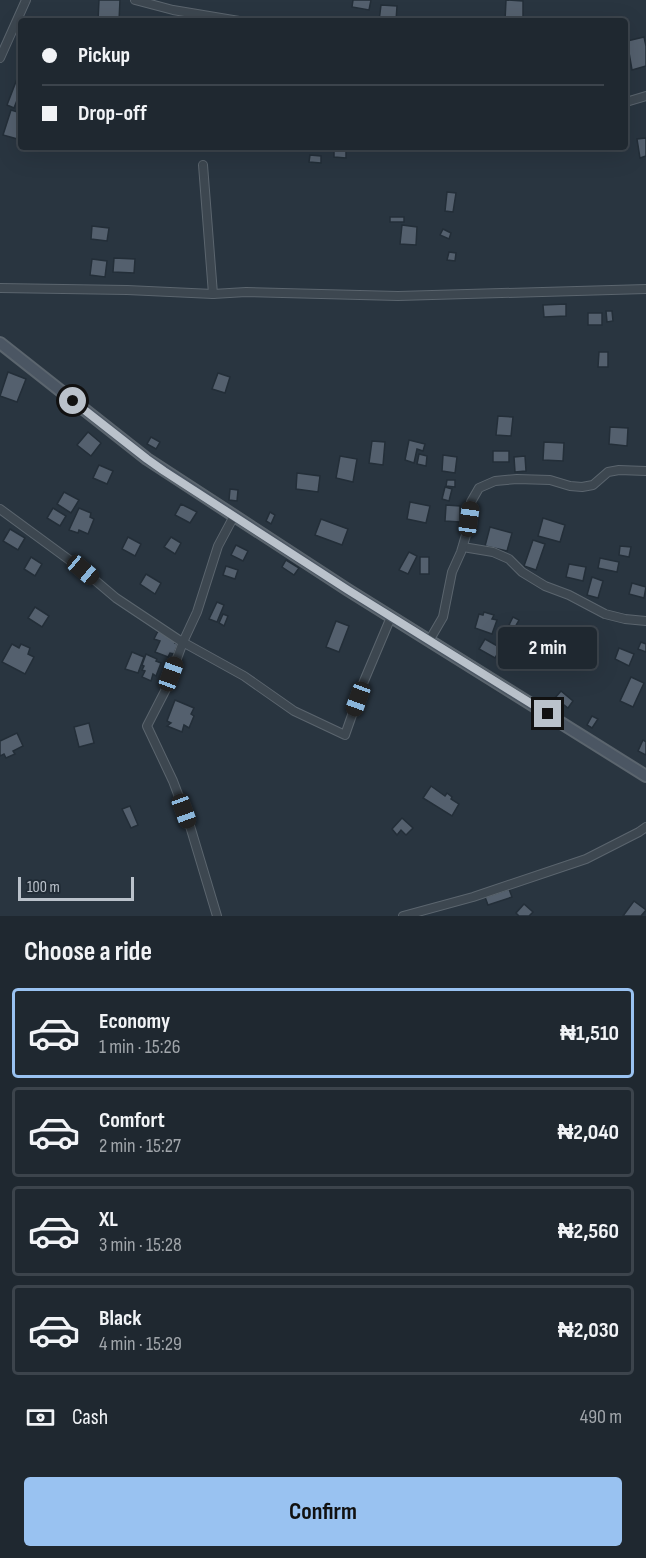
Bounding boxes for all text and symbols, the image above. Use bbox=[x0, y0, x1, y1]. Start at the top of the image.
text: Pickup bbox=[78, 42, 130, 69]
text: Drop-off bbox=[78, 100, 147, 127]
route start bbox=[59, 387, 86, 414]
car bbox=[458, 500, 480, 538]
car bbox=[63, 552, 103, 588]
callout: 2 min bbox=[498, 627, 598, 669]
text: 2 min bbox=[528, 636, 567, 660]
car bbox=[156, 654, 186, 694]
car bbox=[343, 679, 373, 719]
route end bbox=[534, 700, 561, 727]
car bbox=[169, 791, 199, 831]
scale bar bbox=[18, 874, 134, 902]
text: 100 m bbox=[27, 878, 60, 897]
text: Choose a ride bbox=[24, 936, 152, 968]
icon: car bbox=[27, 1006, 81, 1060]
text: Economy bbox=[99, 1008, 170, 1035]
text: ₦1,510 bbox=[560, 1020, 619, 1047]
text: 1 min · 15:26 bbox=[99, 1035, 180, 1059]
icon: car bbox=[27, 1105, 81, 1159]
text: Comfort bbox=[99, 1107, 165, 1134]
text: ₦2,040 bbox=[557, 1119, 619, 1146]
text: 2 min · 15:27 bbox=[99, 1134, 181, 1158]
icon: car bbox=[27, 1204, 81, 1258]
text: XL bbox=[99, 1206, 118, 1233]
text: ₦2,560 bbox=[558, 1218, 619, 1245]
text: 3 min · 15:28 bbox=[99, 1233, 182, 1257]
icon: car bbox=[27, 1303, 81, 1357]
text: Black bbox=[99, 1305, 141, 1332]
text: ₦2,030 bbox=[558, 1317, 619, 1344]
text: 4 min · 15:29 bbox=[99, 1332, 182, 1356]
icon: cash bbox=[24, 1401, 57, 1434]
text: Cash bbox=[72, 1404, 108, 1431]
text: 490 m bbox=[580, 1405, 622, 1429]
button: Confirm bbox=[24, 1477, 622, 1546]

